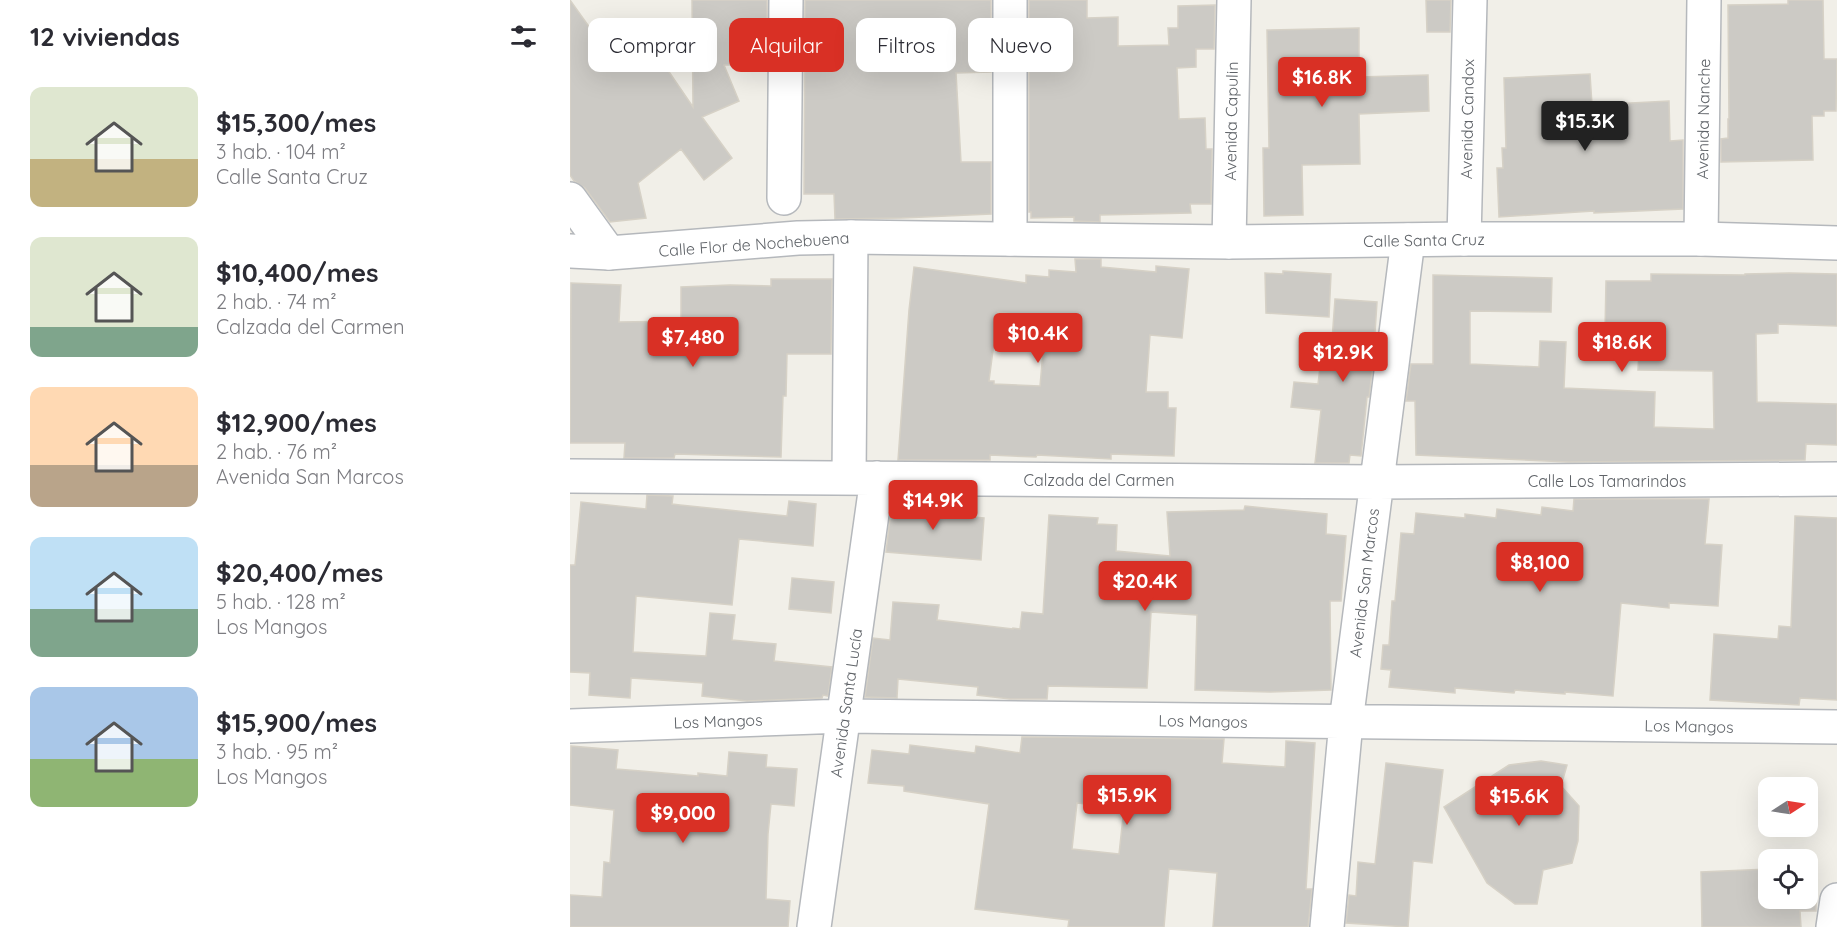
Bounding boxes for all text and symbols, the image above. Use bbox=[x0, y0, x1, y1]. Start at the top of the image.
chip: Comprar bbox=[588, 18, 717, 72]
chip: Alquilar bbox=[729, 18, 844, 72]
chip: Filtros bbox=[856, 18, 956, 72]
chip: Nuevo bbox=[968, 18, 1073, 72]
text: 12 viviendas bbox=[30, 20, 180, 53]
icon: filters bbox=[507, 20, 540, 53]
pin: $16.8K bbox=[1273, 57, 1371, 108]
street label: Avenida Nanche bbox=[1692, 58, 1714, 180]
street label: Avenida Candox bbox=[1456, 59, 1478, 179]
street label: Avenida Capulin bbox=[1220, 61, 1242, 181]
text: $16.8K bbox=[1292, 64, 1352, 89]
pin: $15.3K bbox=[1536, 101, 1634, 152]
text: $15,300/mes bbox=[216, 106, 376, 139]
text: $15.3K bbox=[1555, 108, 1615, 133]
icon: home bbox=[78, 111, 150, 183]
text: 3 hab. · 104 m² bbox=[216, 139, 346, 164]
text: Calle Santa Cruz bbox=[216, 164, 368, 189]
street label: Calle Flor de Nochebuena bbox=[658, 227, 850, 261]
street label: Calle Santa Cruz bbox=[1363, 229, 1485, 251]
text: $10,400/mes bbox=[216, 256, 379, 289]
icon: home bbox=[78, 261, 150, 333]
text: 2 hab. · 74 m² bbox=[216, 289, 337, 314]
pin: $10.4K bbox=[989, 313, 1087, 364]
text: Calzada del Carmen bbox=[216, 314, 405, 339]
pin: $7,480 bbox=[644, 317, 742, 368]
text: $10.4K bbox=[1007, 320, 1069, 345]
pin: $18.6K bbox=[1573, 322, 1671, 373]
text: $7,480 bbox=[662, 324, 724, 349]
text: $18.6K bbox=[1592, 329, 1652, 354]
pin: $12.9K bbox=[1294, 332, 1392, 383]
text: $12.9K bbox=[1313, 339, 1373, 364]
text: $12,900/mes bbox=[216, 406, 377, 439]
icon: home bbox=[78, 411, 150, 483]
text: 2 hab. · 76 m² bbox=[216, 439, 337, 464]
text: Avenida San Marcos bbox=[216, 464, 404, 489]
street label: Calzada del Carmen bbox=[1024, 470, 1174, 490]
street label: Calle Los Tamarindos bbox=[1528, 471, 1686, 491]
pin: $14.9K bbox=[884, 480, 982, 531]
text: $14.9K bbox=[903, 487, 963, 512]
street label: Avenida San Marcos bbox=[1345, 507, 1383, 659]
pin: $8,100 bbox=[1491, 542, 1589, 593]
text: $8,100 bbox=[1510, 549, 1570, 574]
text: $20,400/mes bbox=[216, 556, 383, 589]
icon: home bbox=[78, 561, 150, 633]
pin: $20.4K bbox=[1096, 561, 1194, 612]
text: $20.4K bbox=[1113, 568, 1177, 593]
text: 5 hab. · 128 m² bbox=[216, 589, 346, 614]
text: Los Mangos bbox=[216, 614, 327, 639]
street label: Avenida Santa Lucía bbox=[826, 627, 866, 779]
text: $15,900/mes bbox=[216, 706, 377, 739]
street label: Los Mangos bbox=[673, 709, 763, 733]
street label: Los Mangos bbox=[1158, 710, 1248, 732]
icon: home bbox=[78, 711, 150, 783]
street label: Los Mangos bbox=[1644, 715, 1734, 737]
text: 3 hab. · 95 m² bbox=[216, 739, 338, 764]
text: Los Mangos bbox=[216, 764, 327, 789]
pin: $15.9K bbox=[1078, 775, 1176, 826]
pin: $15.6K bbox=[1470, 776, 1568, 827]
north arrow bbox=[1758, 777, 1818, 837]
map controls bbox=[1758, 777, 1818, 909]
text: $15.9K bbox=[1097, 782, 1157, 807]
text: $15.6K bbox=[1489, 783, 1549, 808]
pin: $9,000 bbox=[634, 793, 732, 844]
text: $9,000 bbox=[650, 800, 716, 825]
button: locate bbox=[1758, 849, 1818, 909]

